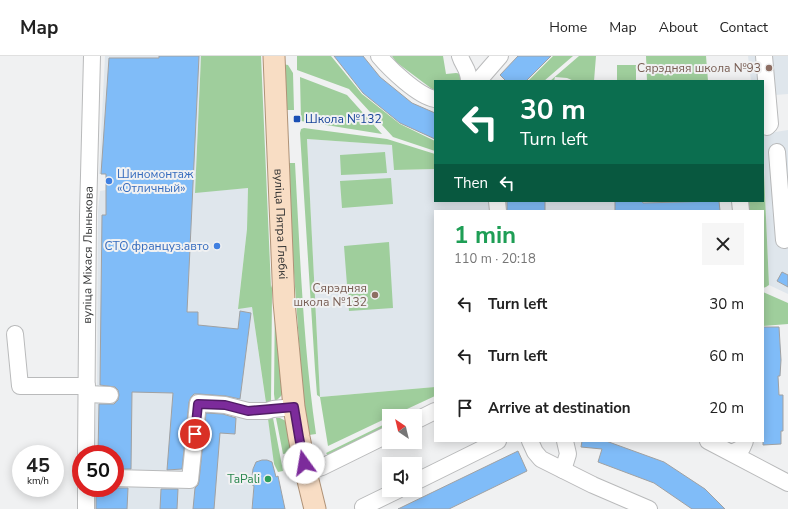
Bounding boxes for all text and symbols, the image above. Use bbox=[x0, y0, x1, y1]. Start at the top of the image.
text: Map bbox=[20, 15, 58, 41]
text: Home bbox=[549, 18, 587, 37]
text: Map bbox=[609, 18, 637, 37]
text: About bbox=[659, 18, 698, 37]
text: Contact bbox=[720, 18, 768, 37]
place label: Сярэдняя школа №93 bbox=[637, 60, 761, 76]
marker: Сярэдняя школа №93 bbox=[764, 63, 774, 73]
text: 30 m bbox=[520, 91, 586, 129]
icon: left bbox=[454, 96, 506, 148]
place label: Школа №132 bbox=[305, 111, 382, 127]
marker: Школа №132 bbox=[292, 114, 302, 124]
text: Turn left bbox=[520, 127, 588, 151]
place label: Шиномонтаж «Отличный» bbox=[117, 166, 194, 196]
street label: вуліца Пятра Глебкі bbox=[271, 168, 291, 280]
icon: left bbox=[496, 172, 518, 194]
text: Then bbox=[454, 173, 488, 193]
marker: Шиномонтаж «Отличный» bbox=[104, 176, 114, 186]
street label: вуліца Міхася Лынькова bbox=[79, 186, 97, 324]
text: 1 min bbox=[454, 219, 516, 251]
button: close bbox=[702, 223, 744, 265]
place label: СТО француз.авто bbox=[105, 238, 209, 254]
marker: СТО француз.авто bbox=[212, 241, 222, 251]
text: 110 m · 20:18 bbox=[454, 250, 536, 268]
place label: Сярэдняя школа №132 bbox=[293, 280, 367, 310]
marker: Сярэдняя школа №132 bbox=[370, 290, 380, 300]
icon: left bbox=[454, 293, 476, 315]
text: Turn left bbox=[488, 294, 547, 314]
text: 30 m bbox=[709, 294, 744, 314]
icon: left bbox=[454, 345, 476, 367]
text: Turn left bbox=[488, 346, 547, 366]
text: 60 m bbox=[709, 346, 744, 366]
icon: arrive bbox=[454, 397, 476, 419]
text: Arrive at destination bbox=[488, 398, 631, 418]
text: 20 m bbox=[709, 398, 744, 418]
north arrow bbox=[382, 409, 422, 449]
map controls bbox=[382, 409, 422, 497]
pin bbox=[178, 417, 212, 451]
icon: arrive bbox=[184, 423, 206, 445]
position arrow bbox=[283, 442, 325, 484]
speed limit sign: 50 bbox=[72, 445, 124, 497]
text: 45 bbox=[26, 452, 50, 479]
button: sound bbox=[382, 457, 422, 497]
place label: TaPali bbox=[227, 471, 260, 487]
text: km/h bbox=[27, 474, 49, 488]
marker: TaPali bbox=[263, 474, 273, 484]

